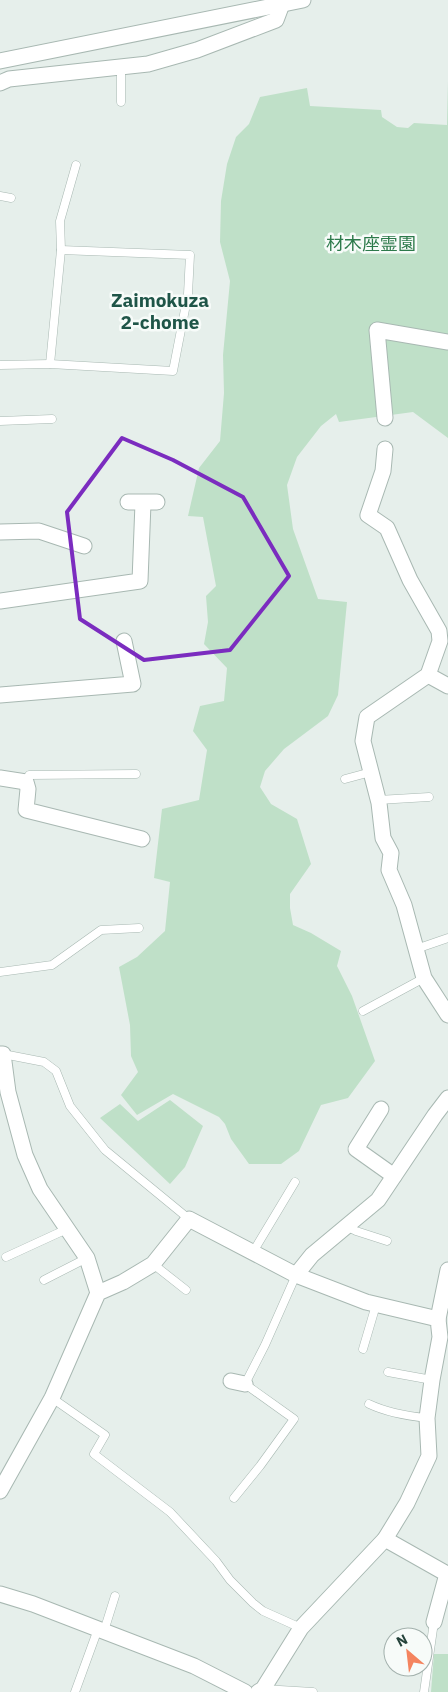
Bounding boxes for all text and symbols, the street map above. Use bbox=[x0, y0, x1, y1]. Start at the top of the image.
park label: 材木座霊園 bbox=[326, 232, 416, 255]
district label: Zaimokuza 2-chome bbox=[111, 288, 209, 334]
north arrow bbox=[383, 1627, 433, 1677]
text: N bbox=[393, 1630, 411, 1651]

